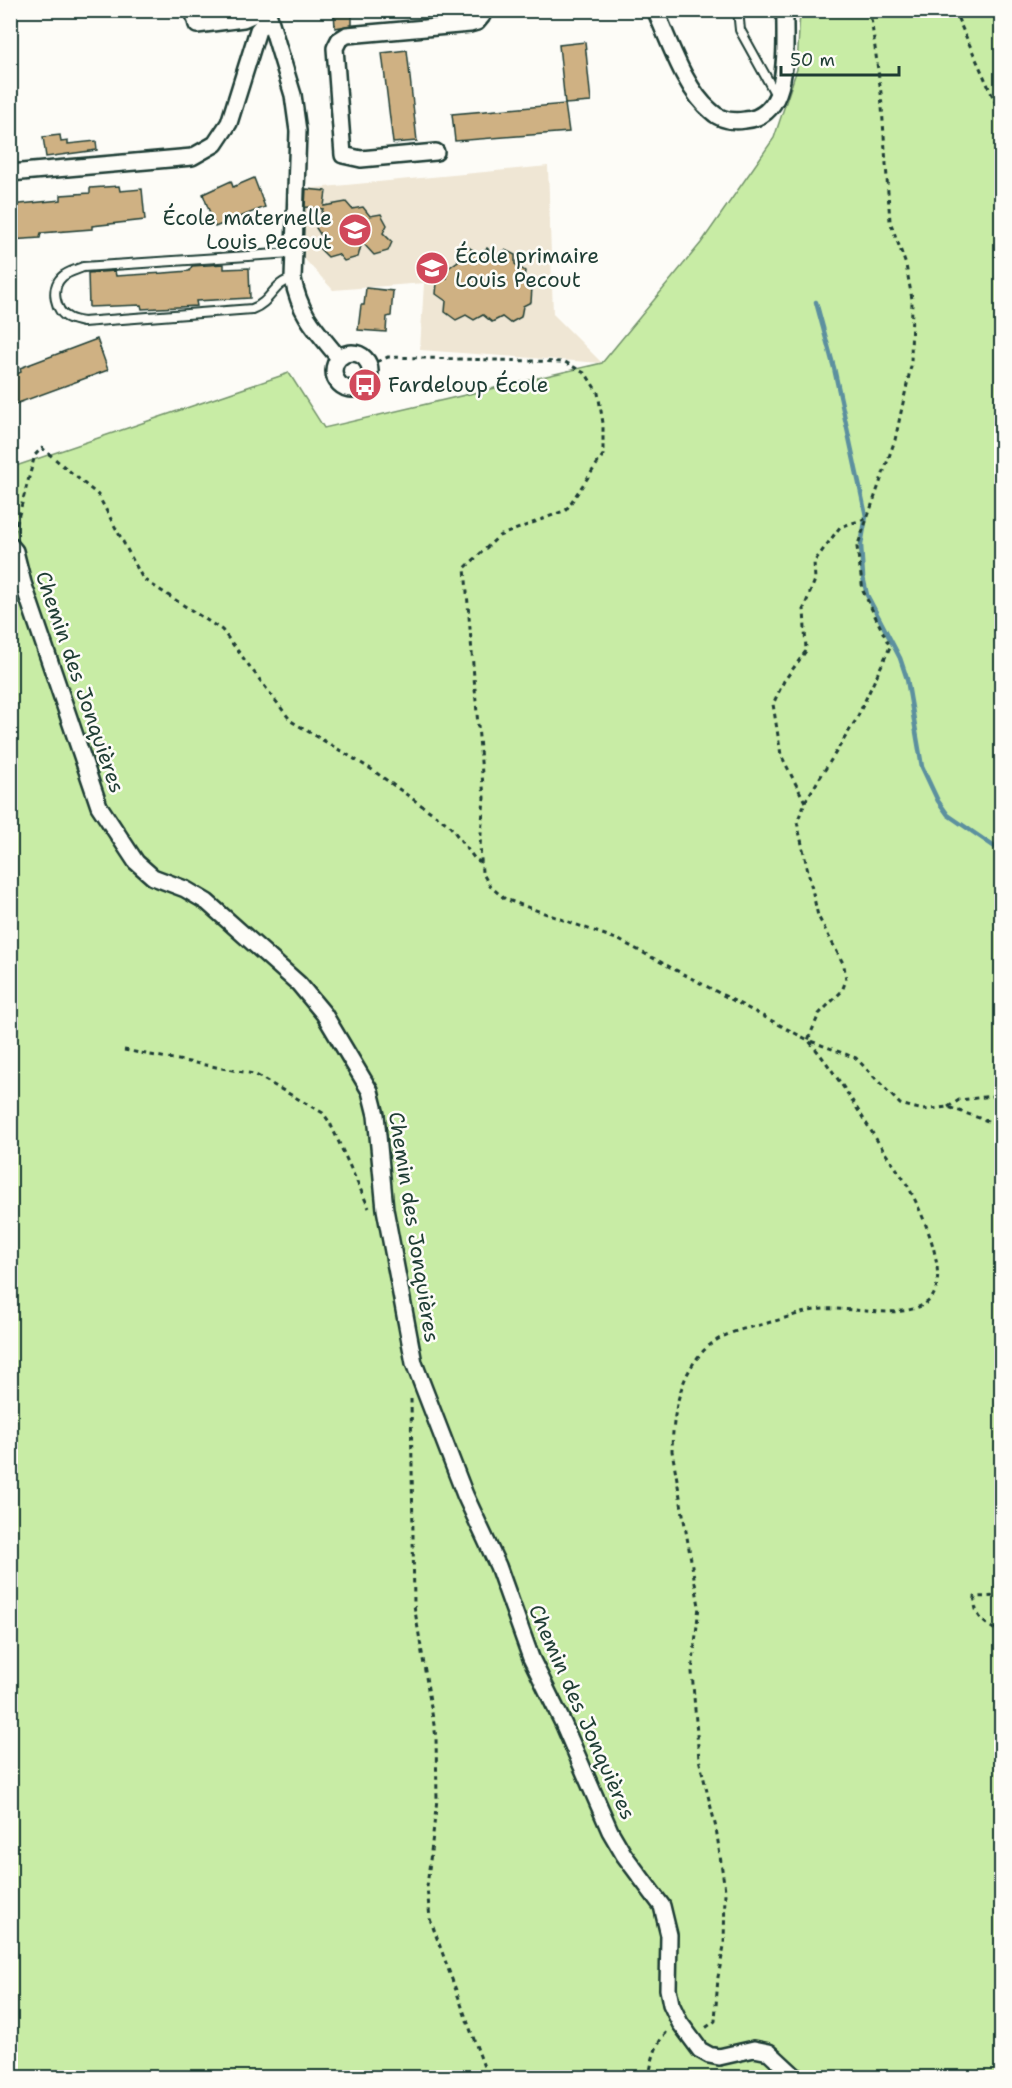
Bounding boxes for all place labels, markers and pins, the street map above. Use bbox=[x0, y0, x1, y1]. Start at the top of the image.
place label: École maternelle Louis Pecout bbox=[163, 203, 332, 256]
school or university icon: École maternelle Louis Pecout bbox=[337, 212, 373, 248]
place label: École primaire Louis Pecout bbox=[455, 241, 599, 294]
school or university icon: École primaire Louis Pecout bbox=[414, 250, 450, 286]
bus stop icon: Fardeloup École bbox=[347, 367, 383, 403]
place label: Fardeloup École bbox=[388, 370, 549, 399]

